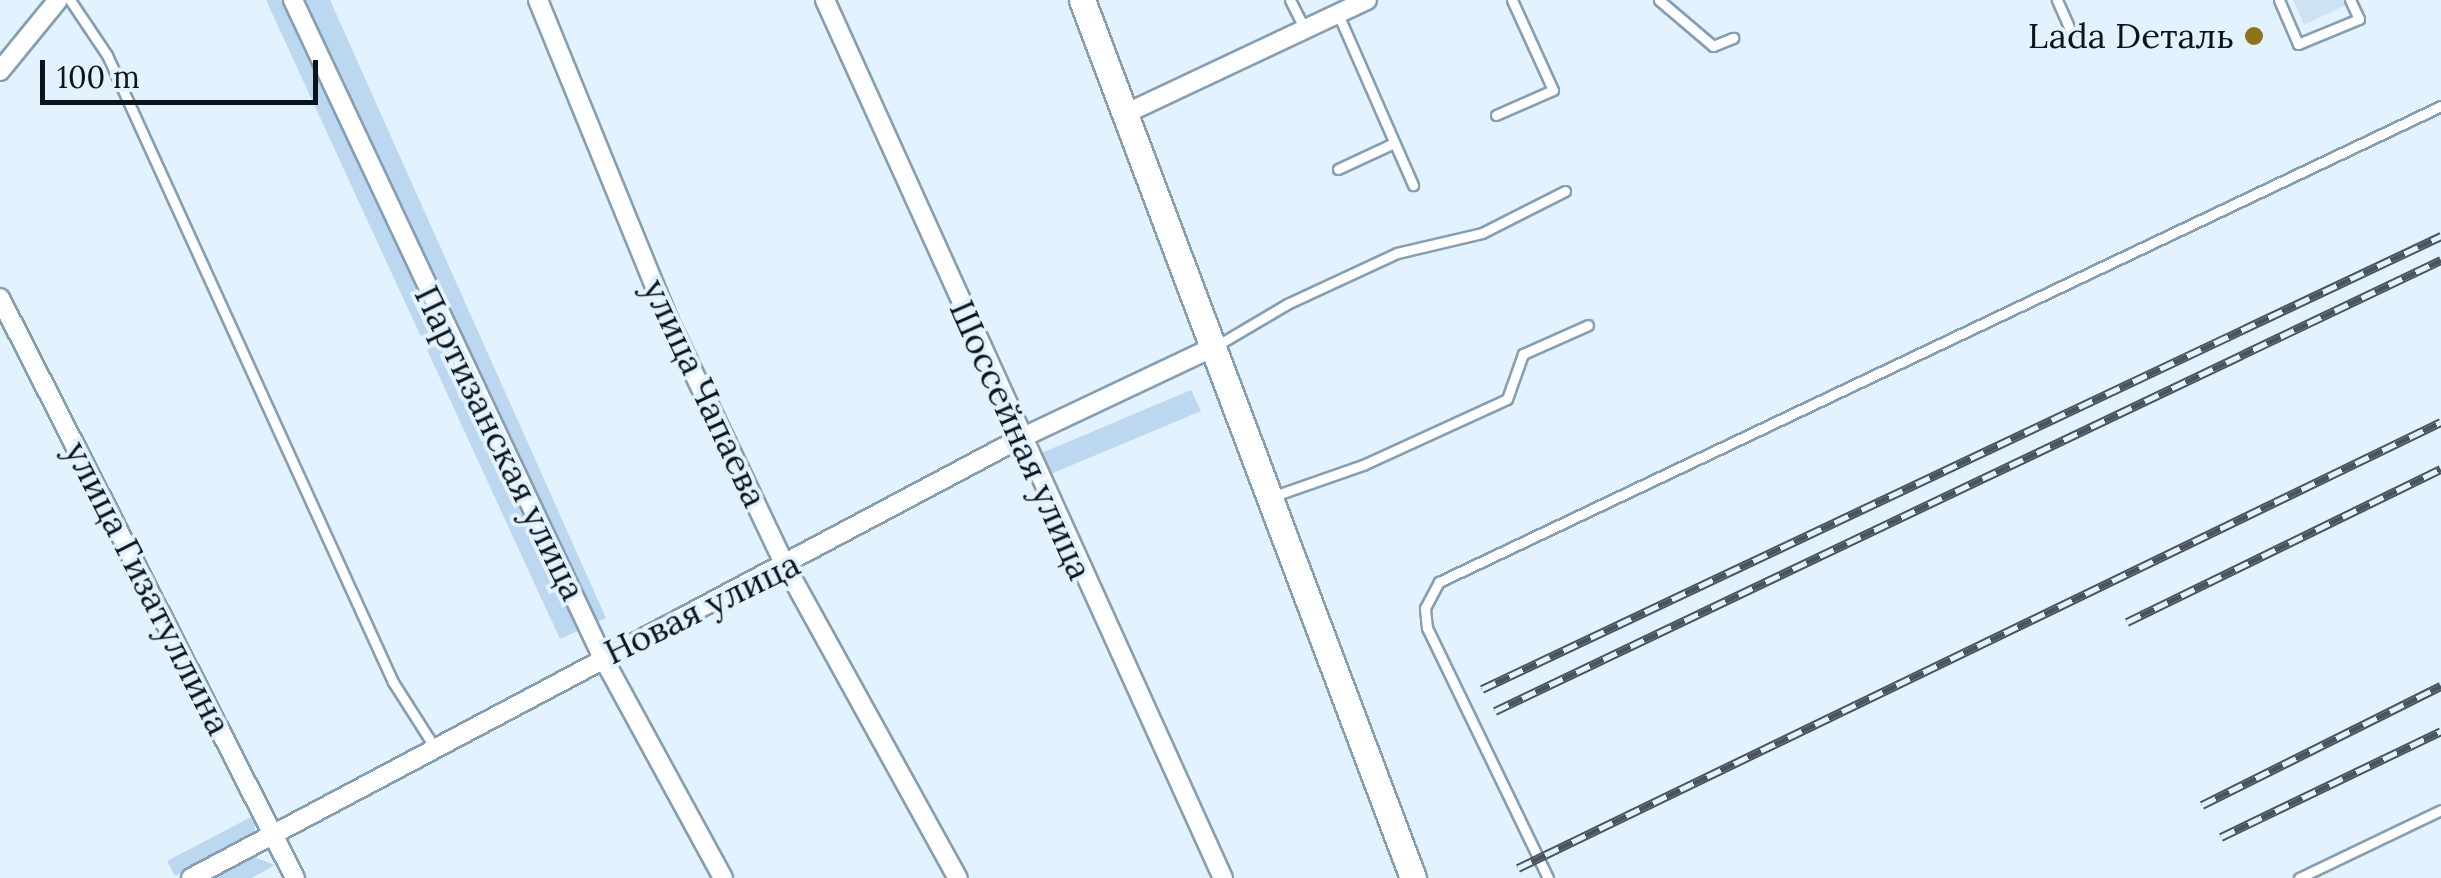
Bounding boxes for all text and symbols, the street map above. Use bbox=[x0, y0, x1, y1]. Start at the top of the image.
place label: Lada Dеталь bbox=[2028, 15, 2234, 57]
marker: Lada Dеталь bbox=[2243, 25, 2265, 47]
scale bar bbox=[45, 40, 322, 102]
text: 100 m bbox=[57, 58, 140, 96]
street label: улица Чапаева bbox=[634, 272, 776, 514]
street label: Партизанская улица bbox=[406, 279, 594, 607]
street label: Шоссейная улица bbox=[941, 294, 1101, 586]
street label: улица Гизатуллина bbox=[56, 434, 240, 742]
street label: Новая улица bbox=[597, 543, 807, 673]

